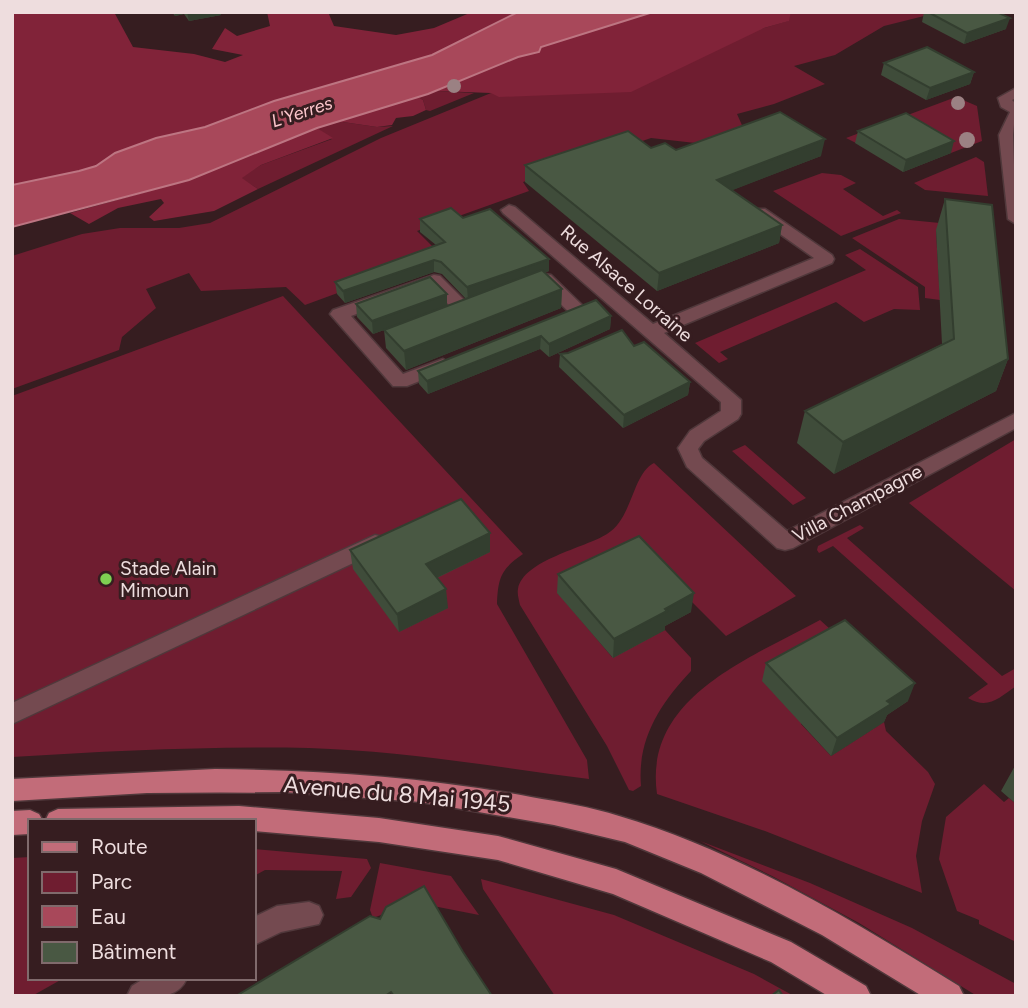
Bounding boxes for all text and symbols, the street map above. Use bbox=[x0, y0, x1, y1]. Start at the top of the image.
water label: L'Yerres bbox=[269, 92, 336, 132]
street label: Rue Alsace Lorraine bbox=[556, 220, 697, 347]
street label: Villa Champagne bbox=[788, 460, 926, 547]
place label: Stade Alain Mimoun bbox=[120, 557, 216, 602]
marker: Stade Alain Mimoun bbox=[98, 571, 114, 587]
street label: Avenue du 8 Mai 1945 bbox=[282, 770, 512, 818]
legend bbox=[28, 819, 256, 980]
text: Route bbox=[91, 834, 147, 859]
text: Parc bbox=[91, 869, 132, 894]
text: Eau bbox=[91, 904, 126, 929]
text: Bâtiment bbox=[91, 939, 176, 964]

